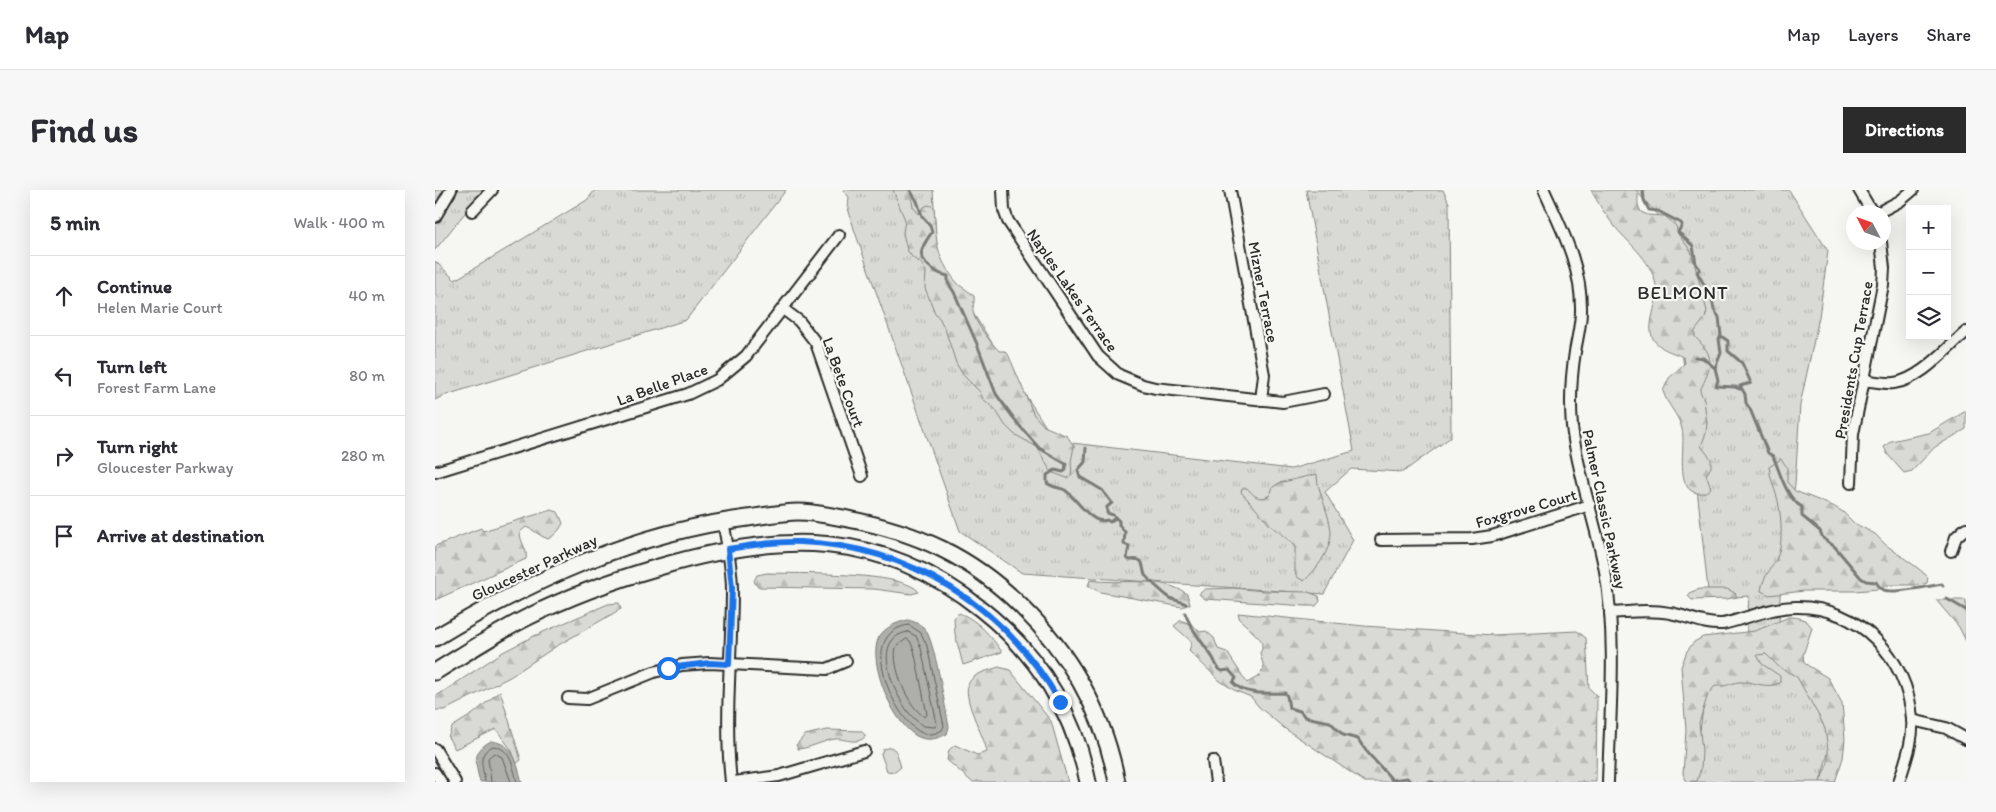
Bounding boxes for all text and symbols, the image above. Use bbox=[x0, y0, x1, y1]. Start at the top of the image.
text: Map bbox=[25, 20, 69, 49]
text: Map bbox=[1787, 24, 1820, 46]
text: Layers bbox=[1848, 24, 1898, 46]
text: Share bbox=[1926, 24, 1971, 46]
button: Directions bbox=[1843, 107, 1966, 153]
text: Find us bbox=[30, 109, 138, 151]
north arrow bbox=[1846, 205, 1891, 250]
map controls bbox=[1906, 205, 1951, 340]
button: + bbox=[1906, 205, 1951, 250]
text: 5 min bbox=[50, 210, 100, 235]
text: Walk · 400 m bbox=[293, 213, 385, 232]
street label: Naples Lakes Terrace bbox=[1023, 225, 1122, 355]
street label: Mizner Terrace bbox=[1244, 240, 1283, 344]
button: − bbox=[1906, 250, 1951, 295]
text: Continue bbox=[97, 275, 172, 298]
street label: Presidents Cup Terrace bbox=[1830, 280, 1877, 441]
district label: BELMONT bbox=[1637, 281, 1729, 304]
icon: ahead bbox=[50, 282, 78, 310]
text: 40 m bbox=[348, 286, 385, 305]
button: layers bbox=[1906, 295, 1951, 340]
text: Helen Marie Court bbox=[97, 298, 222, 317]
street label: La Bete Court bbox=[818, 335, 869, 430]
text: Turn left bbox=[97, 355, 167, 378]
street label: La Belle Place bbox=[614, 359, 710, 410]
icon: left bbox=[50, 362, 78, 390]
text: 80 m bbox=[349, 366, 385, 385]
text: Forest Farm Lane bbox=[97, 378, 216, 397]
street label: Palmer Classic Parkway bbox=[1578, 428, 1631, 591]
text: Turn right bbox=[97, 435, 178, 458]
icon: right bbox=[50, 442, 78, 470]
text: 280 m bbox=[341, 446, 385, 465]
text: Gloucester Parkway bbox=[97, 458, 233, 477]
street label: Foxgrove Court bbox=[1473, 485, 1579, 532]
icon: arrive bbox=[50, 522, 78, 550]
text: Arrive at destination bbox=[97, 524, 264, 547]
street label: Gloucester Parkway bbox=[468, 530, 600, 605]
route start bbox=[657, 657, 680, 680]
route end bbox=[1049, 691, 1072, 714]

